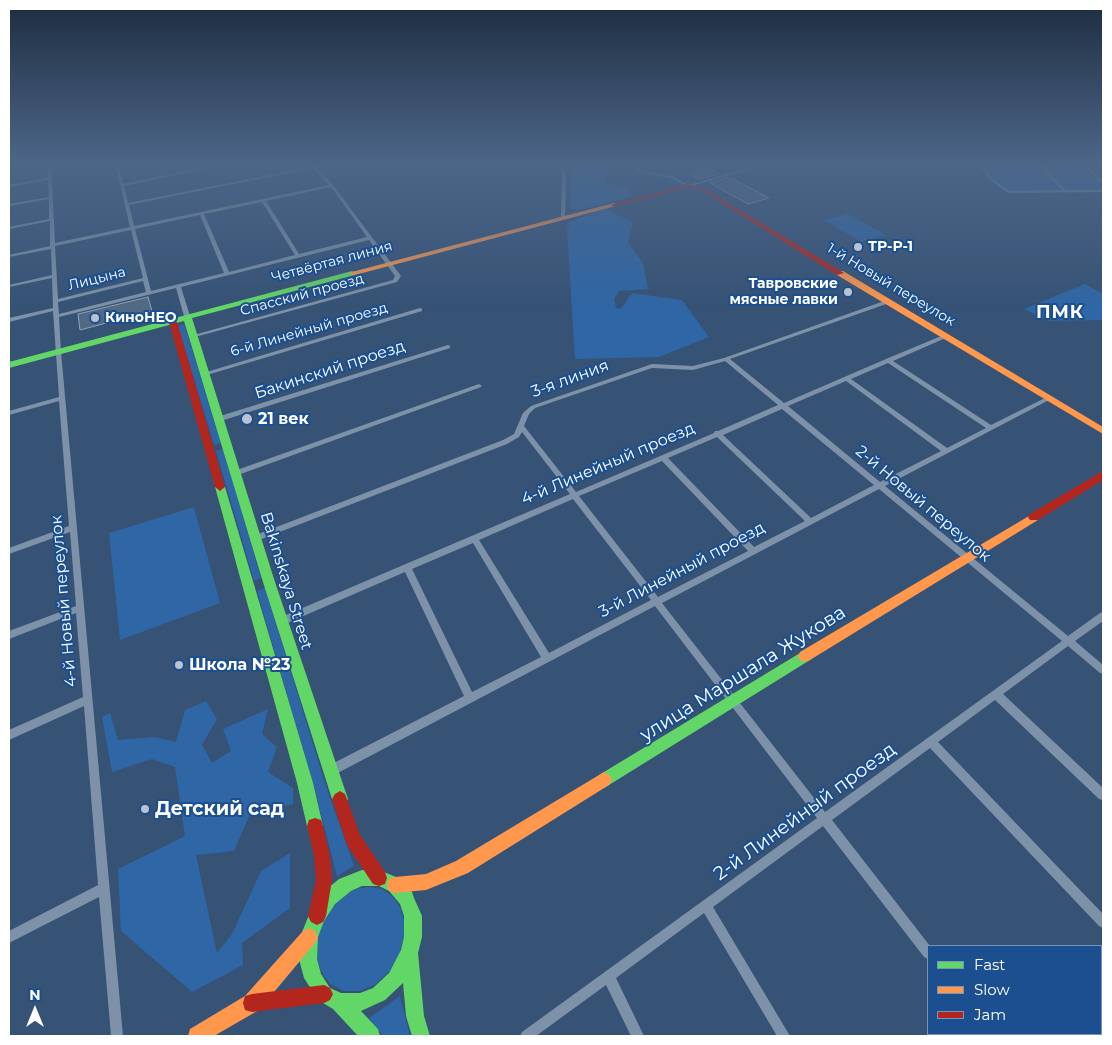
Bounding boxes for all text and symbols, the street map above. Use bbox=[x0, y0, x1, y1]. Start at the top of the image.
street label: Четвёртая линия bbox=[270, 238, 394, 286]
place label: ТР-Р-1 bbox=[868, 239, 913, 255]
street label: 1-й Новый переулок bbox=[824, 240, 958, 330]
marker: ТР-Р-1 bbox=[852, 241, 864, 253]
street label: Лицына bbox=[66, 264, 128, 294]
street label: Спасский проезд bbox=[238, 270, 366, 320]
place label: Тавровские мясные лавки bbox=[729, 276, 838, 308]
marker: Тавровские мясные лавки bbox=[842, 286, 854, 298]
street label: 6-й Линейный проезд bbox=[229, 300, 389, 360]
district label: ПМК bbox=[1036, 302, 1084, 324]
place label: КиноНЕО bbox=[105, 310, 177, 326]
marker: КиноНЕО bbox=[89, 312, 101, 324]
street label: Бакинский проезд bbox=[252, 337, 408, 403]
street label: 3-я линия bbox=[529, 356, 611, 402]
place label: 21 век bbox=[258, 409, 309, 429]
marker: 21 век bbox=[240, 412, 254, 426]
street label: 4-й Линейный проезд bbox=[518, 419, 698, 509]
street label: 2-й Новый переулок bbox=[851, 442, 995, 566]
street label: Bakinskaya Street bbox=[256, 510, 316, 652]
street label: 4-й Новый переулок bbox=[47, 514, 81, 688]
street label: 3-й Линейный проезд bbox=[596, 518, 768, 622]
street label: улица Маршала Жукова bbox=[636, 601, 850, 747]
place label: Школа №23 bbox=[189, 655, 290, 675]
marker: Школа №23 bbox=[173, 659, 185, 671]
street label: 2-й Линейный проезд bbox=[709, 738, 901, 886]
place label: Детский сад bbox=[155, 798, 284, 820]
marker: Детский сад bbox=[139, 803, 151, 815]
legend bbox=[927, 945, 1102, 1035]
text: Fast bbox=[974, 955, 1005, 974]
text: Slow bbox=[974, 980, 1010, 999]
north arrow bbox=[10, 985, 60, 1035]
text: N bbox=[29, 986, 41, 1004]
text: Jam bbox=[974, 1005, 1006, 1024]

